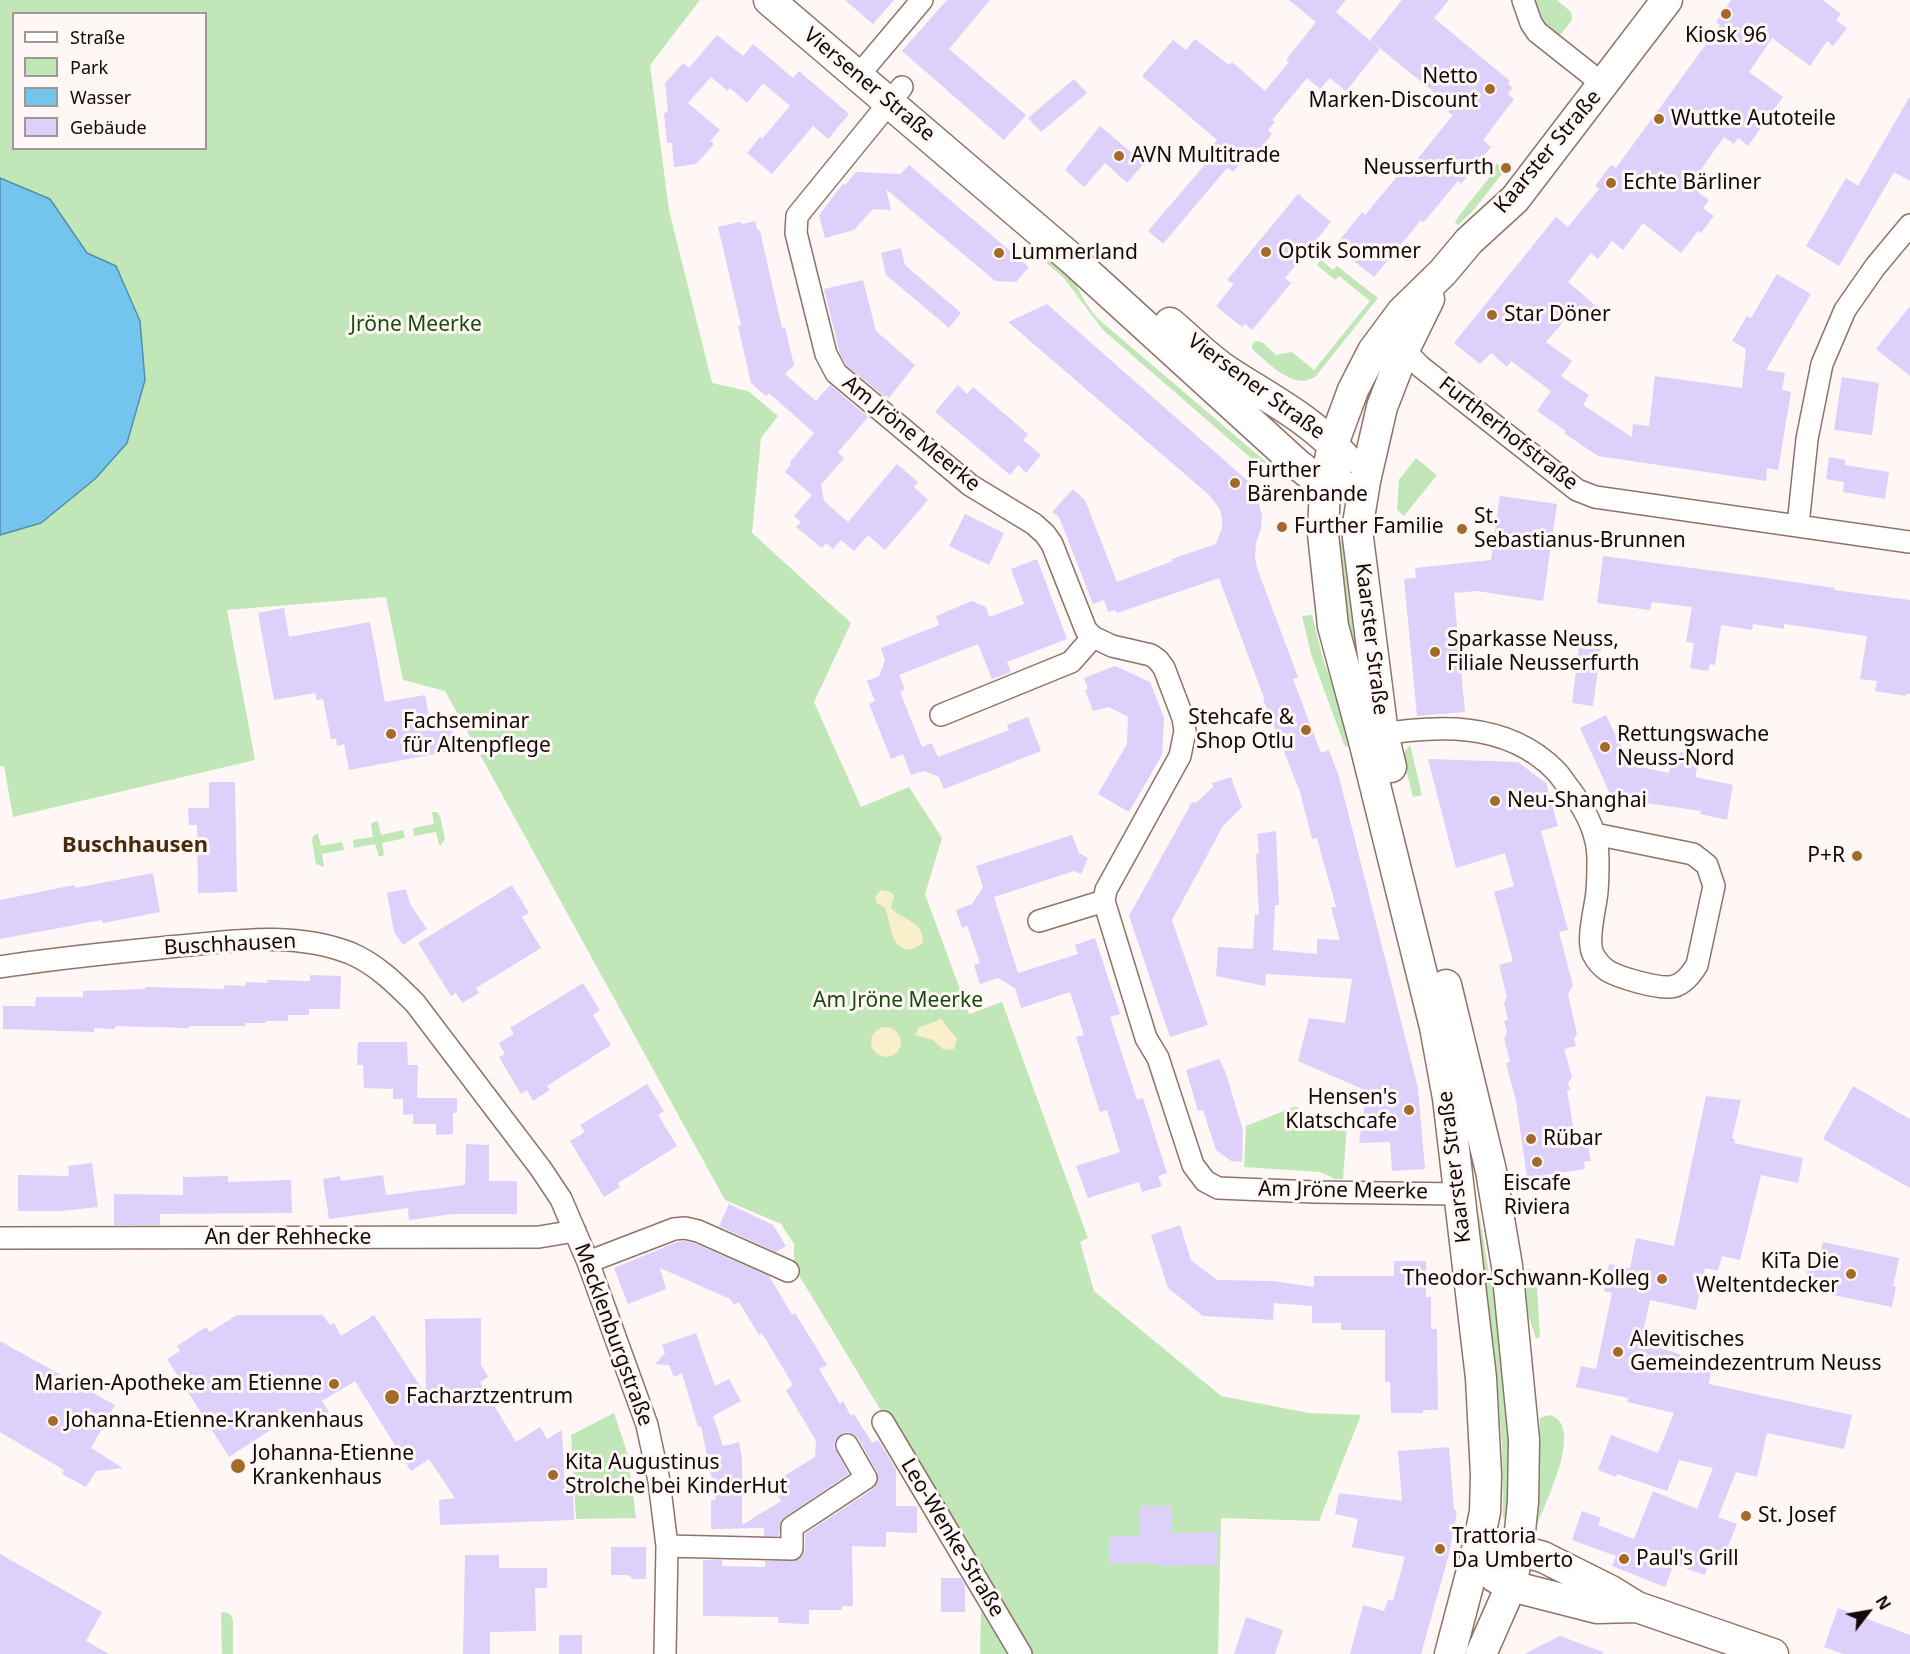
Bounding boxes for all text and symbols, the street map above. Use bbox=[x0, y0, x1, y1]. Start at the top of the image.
marker: Kiosk 96 bbox=[1719, 7, 1733, 21]
legend bbox=[12, 12, 207, 150]
street label: Viersener Straße bbox=[798, 23, 940, 147]
place label: Kiosk 96 bbox=[1685, 23, 1767, 49]
text: Straße bbox=[70, 25, 125, 49]
text: Park bbox=[70, 55, 108, 79]
place label: Netto Marken-Discount bbox=[1309, 64, 1478, 114]
marker: Netto Marken-Discount bbox=[1483, 82, 1497, 96]
text: Wasser bbox=[70, 85, 131, 109]
street label: Kaarster Straße bbox=[1489, 85, 1607, 219]
place label: Wuttke Autoteile bbox=[1671, 106, 1836, 132]
marker: Wuttke Autoteile bbox=[1652, 112, 1666, 126]
text: Gebäude bbox=[70, 115, 147, 139]
place label: AVN Multitrade bbox=[1131, 143, 1280, 169]
marker: AVN Multitrade bbox=[1112, 149, 1126, 163]
place label: Neusserfurth bbox=[1363, 155, 1494, 181]
marker: Neusserfurth bbox=[1499, 161, 1513, 175]
place label: Echte Bärliner bbox=[1623, 170, 1761, 196]
marker: Echte Bärliner bbox=[1604, 176, 1618, 190]
place label: Optik Sommer bbox=[1278, 239, 1421, 265]
place label: Lummerland bbox=[1011, 240, 1138, 266]
marker: Optik Sommer bbox=[1259, 245, 1273, 259]
marker: Lummerland bbox=[992, 246, 1006, 260]
place label: Star Döner bbox=[1504, 302, 1611, 328]
marker: Star Döner bbox=[1485, 308, 1499, 322]
park label: Jröne Meerke bbox=[350, 312, 482, 338]
street label: Viersener Straße bbox=[1182, 329, 1330, 445]
street label: Am Jröne Meerke bbox=[837, 371, 985, 497]
street label: Furtherhofstraße bbox=[1434, 372, 1582, 496]
place label: Further Bärenbande bbox=[1247, 458, 1368, 508]
marker: Further Bärenbande bbox=[1228, 476, 1242, 490]
place label: St. Sebastianus-Brunnen bbox=[1474, 504, 1686, 554]
place label: Further Familie bbox=[1294, 514, 1443, 540]
marker: Further Familie bbox=[1275, 520, 1289, 534]
marker: St. Sebastianus-Brunnen bbox=[1455, 522, 1469, 536]
street label: Kaarster Straße bbox=[1349, 561, 1393, 717]
place label: Sparkasse Neuss, Filiale Neusserfurth bbox=[1447, 627, 1640, 677]
marker: Sparkasse Neuss, Filiale Neusserfurth bbox=[1428, 645, 1442, 659]
place label: Stehcafe & Shop Otlu bbox=[1188, 705, 1294, 755]
place label: Fachseminar für Altenpflege bbox=[403, 709, 551, 759]
place label: Rettungswache Neuss-Nord bbox=[1617, 722, 1769, 772]
marker: Stehcafe & Shop Otlu bbox=[1299, 723, 1313, 737]
marker: Fachseminar für Altenpflege bbox=[384, 727, 398, 741]
marker: Rettungswache Neuss-Nord bbox=[1598, 740, 1612, 754]
place label: Neu-Shanghai bbox=[1507, 788, 1647, 814]
marker: Neu-Shanghai bbox=[1488, 794, 1502, 808]
district label: Buschhausen bbox=[62, 833, 208, 859]
place label: P+R bbox=[1807, 843, 1845, 869]
marker: P+R bbox=[1850, 849, 1864, 863]
street label: Buschhausen bbox=[163, 929, 297, 961]
park label: Am Jröne Meerke bbox=[813, 988, 983, 1014]
place label: Hensen's Klatschcafe bbox=[1285, 1085, 1397, 1135]
street label: Kaarster Straße bbox=[1433, 1089, 1477, 1245]
marker: Hensen's Klatschcafe bbox=[1402, 1103, 1416, 1117]
place label: Rübar bbox=[1543, 1126, 1602, 1152]
marker: Rübar bbox=[1524, 1132, 1538, 1146]
marker: Eiscafe Riviera bbox=[1530, 1155, 1544, 1169]
place label: Eiscafe Riviera bbox=[1503, 1171, 1571, 1221]
street label: Am Jröne Meerke bbox=[1258, 1177, 1428, 1205]
street label: An der Rehhecke bbox=[205, 1225, 371, 1251]
street label: Mecklenburgstraße bbox=[568, 1240, 658, 1430]
place label: KiTa Die Weltentdecker bbox=[1696, 1249, 1839, 1299]
place label: Theodor-Schwann-Kolleg bbox=[1403, 1266, 1650, 1292]
marker: KiTa Die Weltentdecker bbox=[1844, 1267, 1858, 1281]
marker: Theodor-Schwann-Kolleg bbox=[1655, 1272, 1669, 1286]
place label: Alevitisches Gemeindezentrum Neuss bbox=[1630, 1327, 1881, 1377]
marker: Alevitisches Gemeindezentrum Neuss bbox=[1611, 1345, 1625, 1359]
place label: Marien-Apotheke am Etienne bbox=[34, 1371, 322, 1397]
marker: Marien-Apotheke am Etienne bbox=[327, 1377, 341, 1391]
place label: Facharztzentrum bbox=[406, 1384, 573, 1410]
marker: Facharztzentrum bbox=[383, 1388, 401, 1406]
place label: Johanna-Etienne-Krankenhaus bbox=[65, 1408, 364, 1434]
marker: Johanna-Etienne-Krankenhaus bbox=[46, 1414, 60, 1428]
place label: Johanna-Etienne Krankenhaus bbox=[252, 1441, 414, 1491]
place label: Kita Augustinus Strolche bei KinderHut bbox=[565, 1450, 787, 1500]
street label: Leo-Wenke-Straße bbox=[895, 1454, 1009, 1622]
marker: Johanna-Etienne Krankenhaus bbox=[229, 1457, 247, 1475]
marker: Kita Augustinus Strolche bei KinderHut bbox=[546, 1468, 560, 1482]
place label: St. Josef bbox=[1758, 1503, 1836, 1529]
marker: St. Josef bbox=[1739, 1509, 1753, 1523]
place label: Trattoria Da Umberto bbox=[1452, 1524, 1573, 1574]
marker: Trattoria Da Umberto bbox=[1433, 1542, 1447, 1556]
place label: Paul's Grill bbox=[1636, 1546, 1739, 1572]
marker: Paul's Grill bbox=[1617, 1552, 1631, 1566]
north arrow bbox=[1838, 1582, 1898, 1642]
text: N bbox=[1871, 1591, 1896, 1614]

